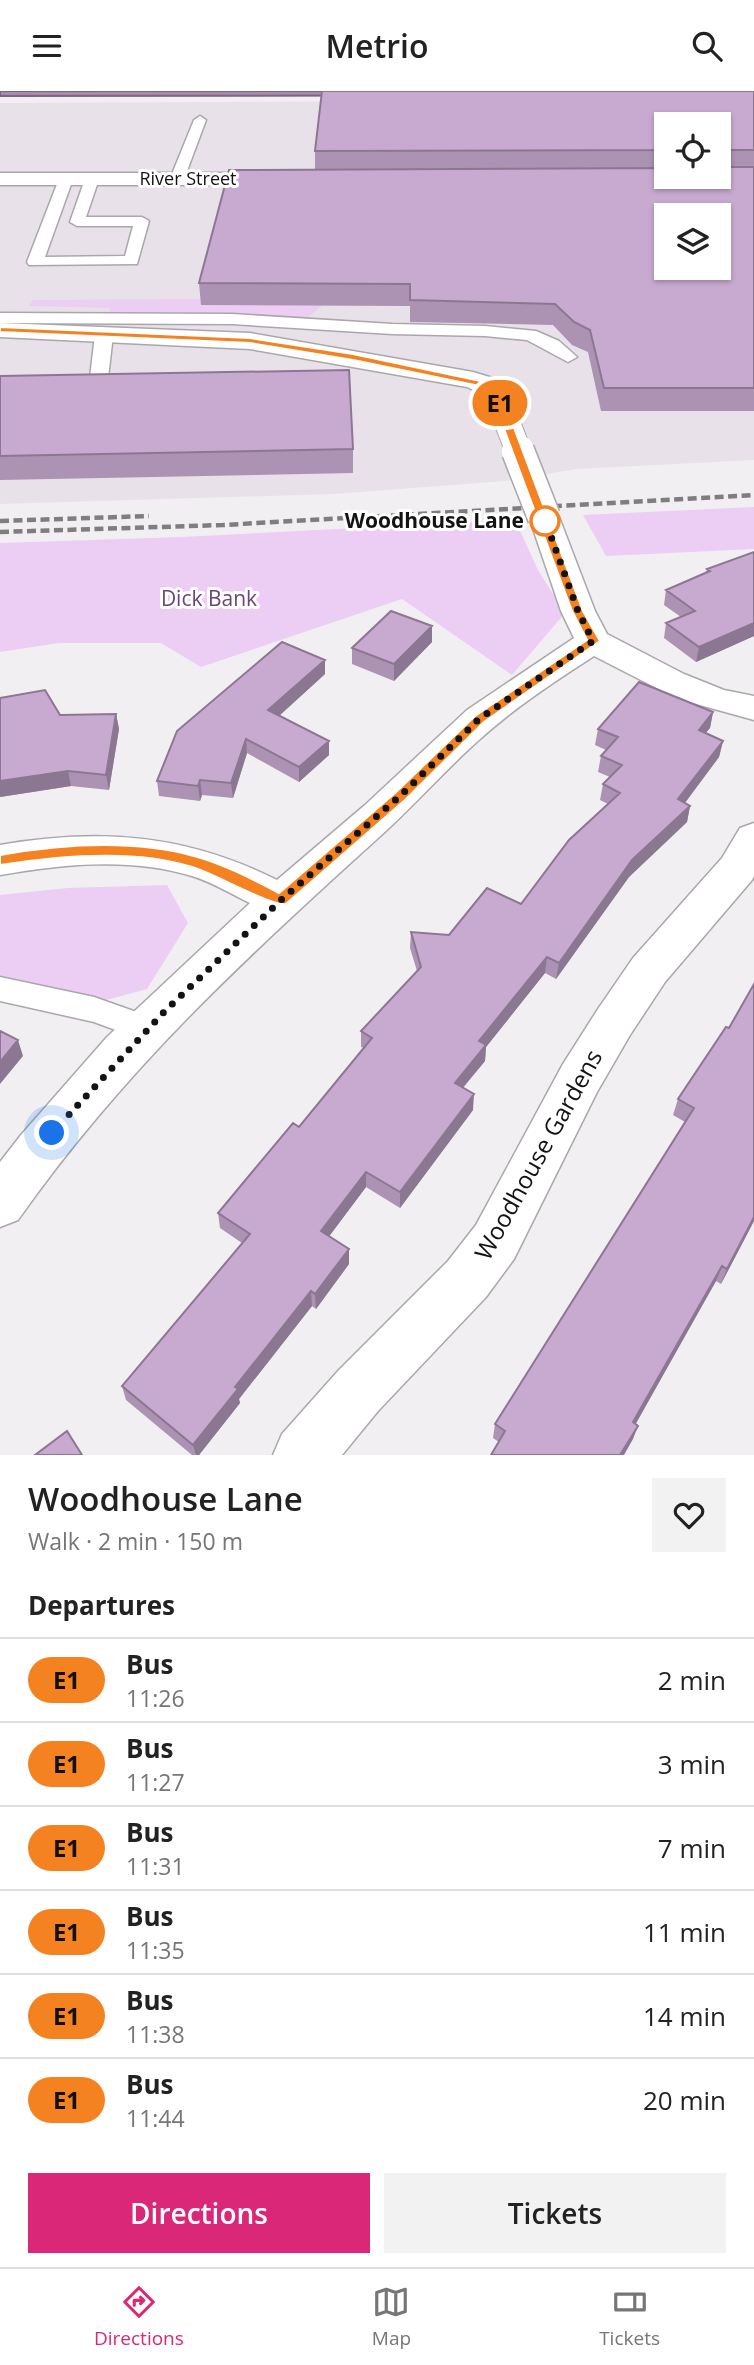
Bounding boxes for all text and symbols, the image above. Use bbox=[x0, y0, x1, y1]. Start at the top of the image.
text: Metrio bbox=[326, 24, 428, 67]
icon: menu bbox=[28, 27, 66, 65]
icon: search bbox=[688, 27, 726, 65]
map controls bbox=[654, 112, 731, 280]
button: locate bbox=[654, 112, 731, 189]
street label: River Street bbox=[139, 166, 237, 190]
button: layers bbox=[654, 203, 731, 280]
line badge: E1 bbox=[468, 380, 532, 426]
text: E1 bbox=[486, 386, 514, 419]
place label: Woodhouse Lane bbox=[345, 506, 524, 534]
marker: Woodhouse Lane bbox=[530, 506, 560, 536]
park label: Dick Bank bbox=[161, 584, 257, 612]
street label: Woodhouse Gardens bbox=[466, 1043, 609, 1265]
your location bbox=[34, 1115, 69, 1150]
text: Woodhouse Lane bbox=[28, 1476, 303, 1521]
button: heart bbox=[652, 1478, 726, 1552]
text: Walk · 2 min · 150 m bbox=[28, 1525, 243, 1557]
text: Departures bbox=[28, 1587, 175, 1623]
text: Bus bbox=[126, 1646, 173, 1682]
text: 2 min bbox=[658, 1662, 726, 1698]
text: E1 bbox=[53, 1663, 80, 1696]
text: 11:26 bbox=[126, 1682, 185, 1714]
text: Bus bbox=[126, 1730, 173, 1766]
text: 3 min bbox=[658, 1746, 726, 1782]
text: E1 bbox=[53, 1747, 80, 1780]
text: 11:27 bbox=[126, 1766, 185, 1798]
text: Bus bbox=[126, 1814, 173, 1850]
text: 7 min bbox=[658, 1830, 726, 1866]
text: E1 bbox=[53, 1831, 80, 1864]
text: 11:31 bbox=[126, 1850, 185, 1882]
text: Bus bbox=[126, 1898, 173, 1934]
text: 11 min bbox=[643, 1914, 726, 1950]
text: E1 bbox=[53, 1915, 80, 1948]
text: 11:35 bbox=[126, 1934, 185, 1966]
text: Bus bbox=[126, 1982, 173, 2018]
text: 14 min bbox=[643, 1998, 726, 2034]
text: E1 bbox=[53, 1999, 80, 2032]
text: 11:38 bbox=[126, 2018, 185, 2050]
text: Bus bbox=[126, 2066, 173, 2102]
text: 20 min bbox=[643, 2082, 726, 2118]
text: E1 bbox=[53, 2083, 80, 2116]
text: 11:44 bbox=[126, 2102, 185, 2134]
button: Directions bbox=[28, 2173, 370, 2253]
button: Tickets bbox=[384, 2173, 726, 2253]
tab: Directions bbox=[94, 2283, 184, 2351]
tab: Map bbox=[372, 2283, 411, 2351]
tab: Tickets bbox=[599, 2283, 660, 2351]

